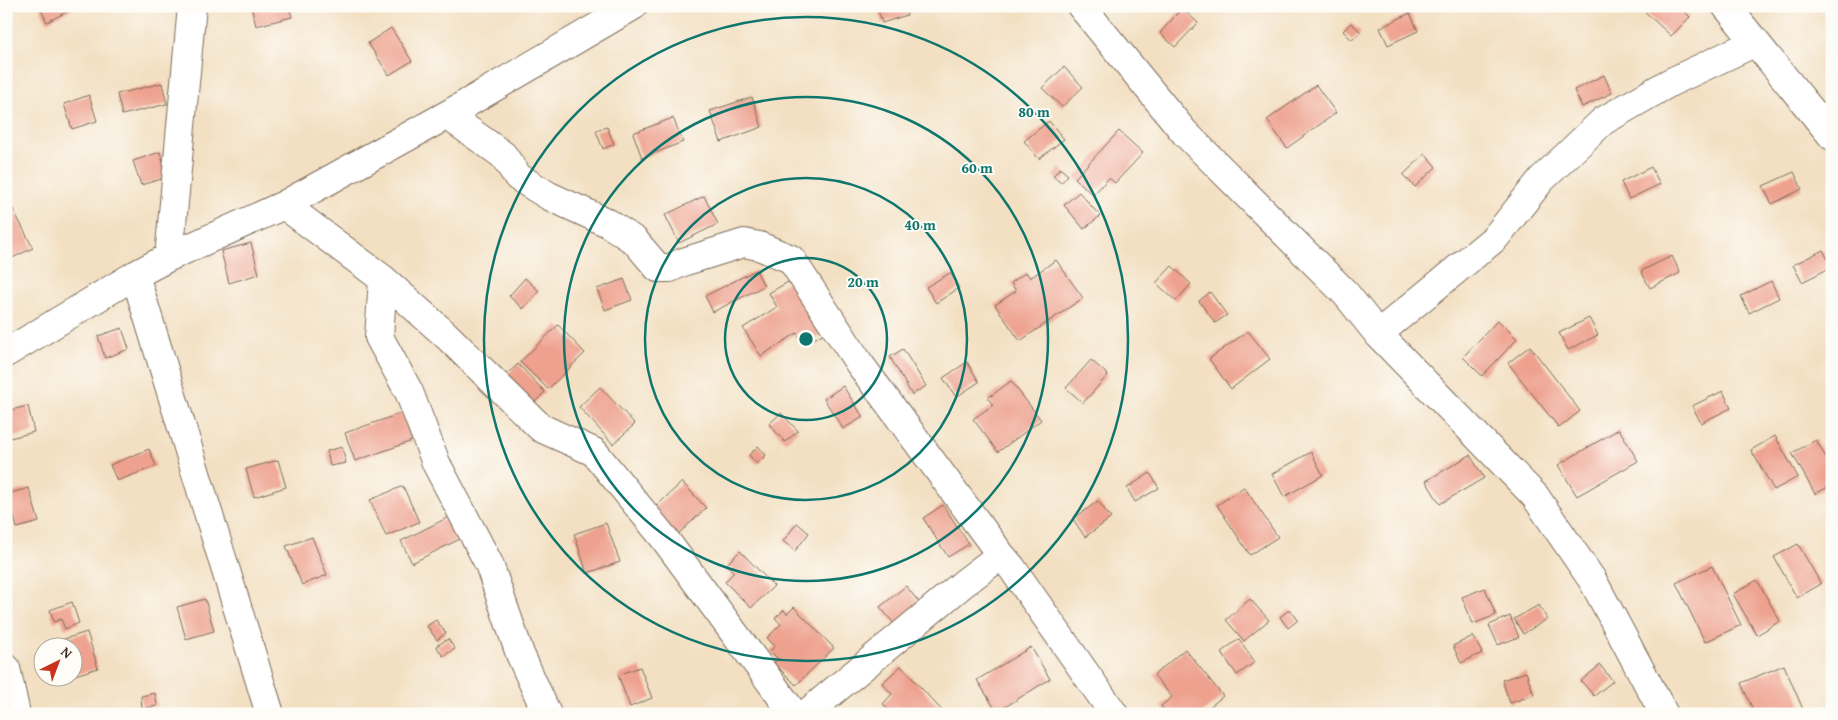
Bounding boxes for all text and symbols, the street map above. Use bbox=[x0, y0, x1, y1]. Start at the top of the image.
text: 80 m bbox=[1018, 101, 1050, 122]
text: 60 m bbox=[961, 157, 993, 178]
text: 40 m bbox=[904, 214, 936, 235]
text: 20 m bbox=[847, 271, 879, 292]
centre of rings bbox=[797, 330, 815, 348]
north arrow bbox=[32, 638, 82, 688]
text: N bbox=[57, 642, 77, 663]

